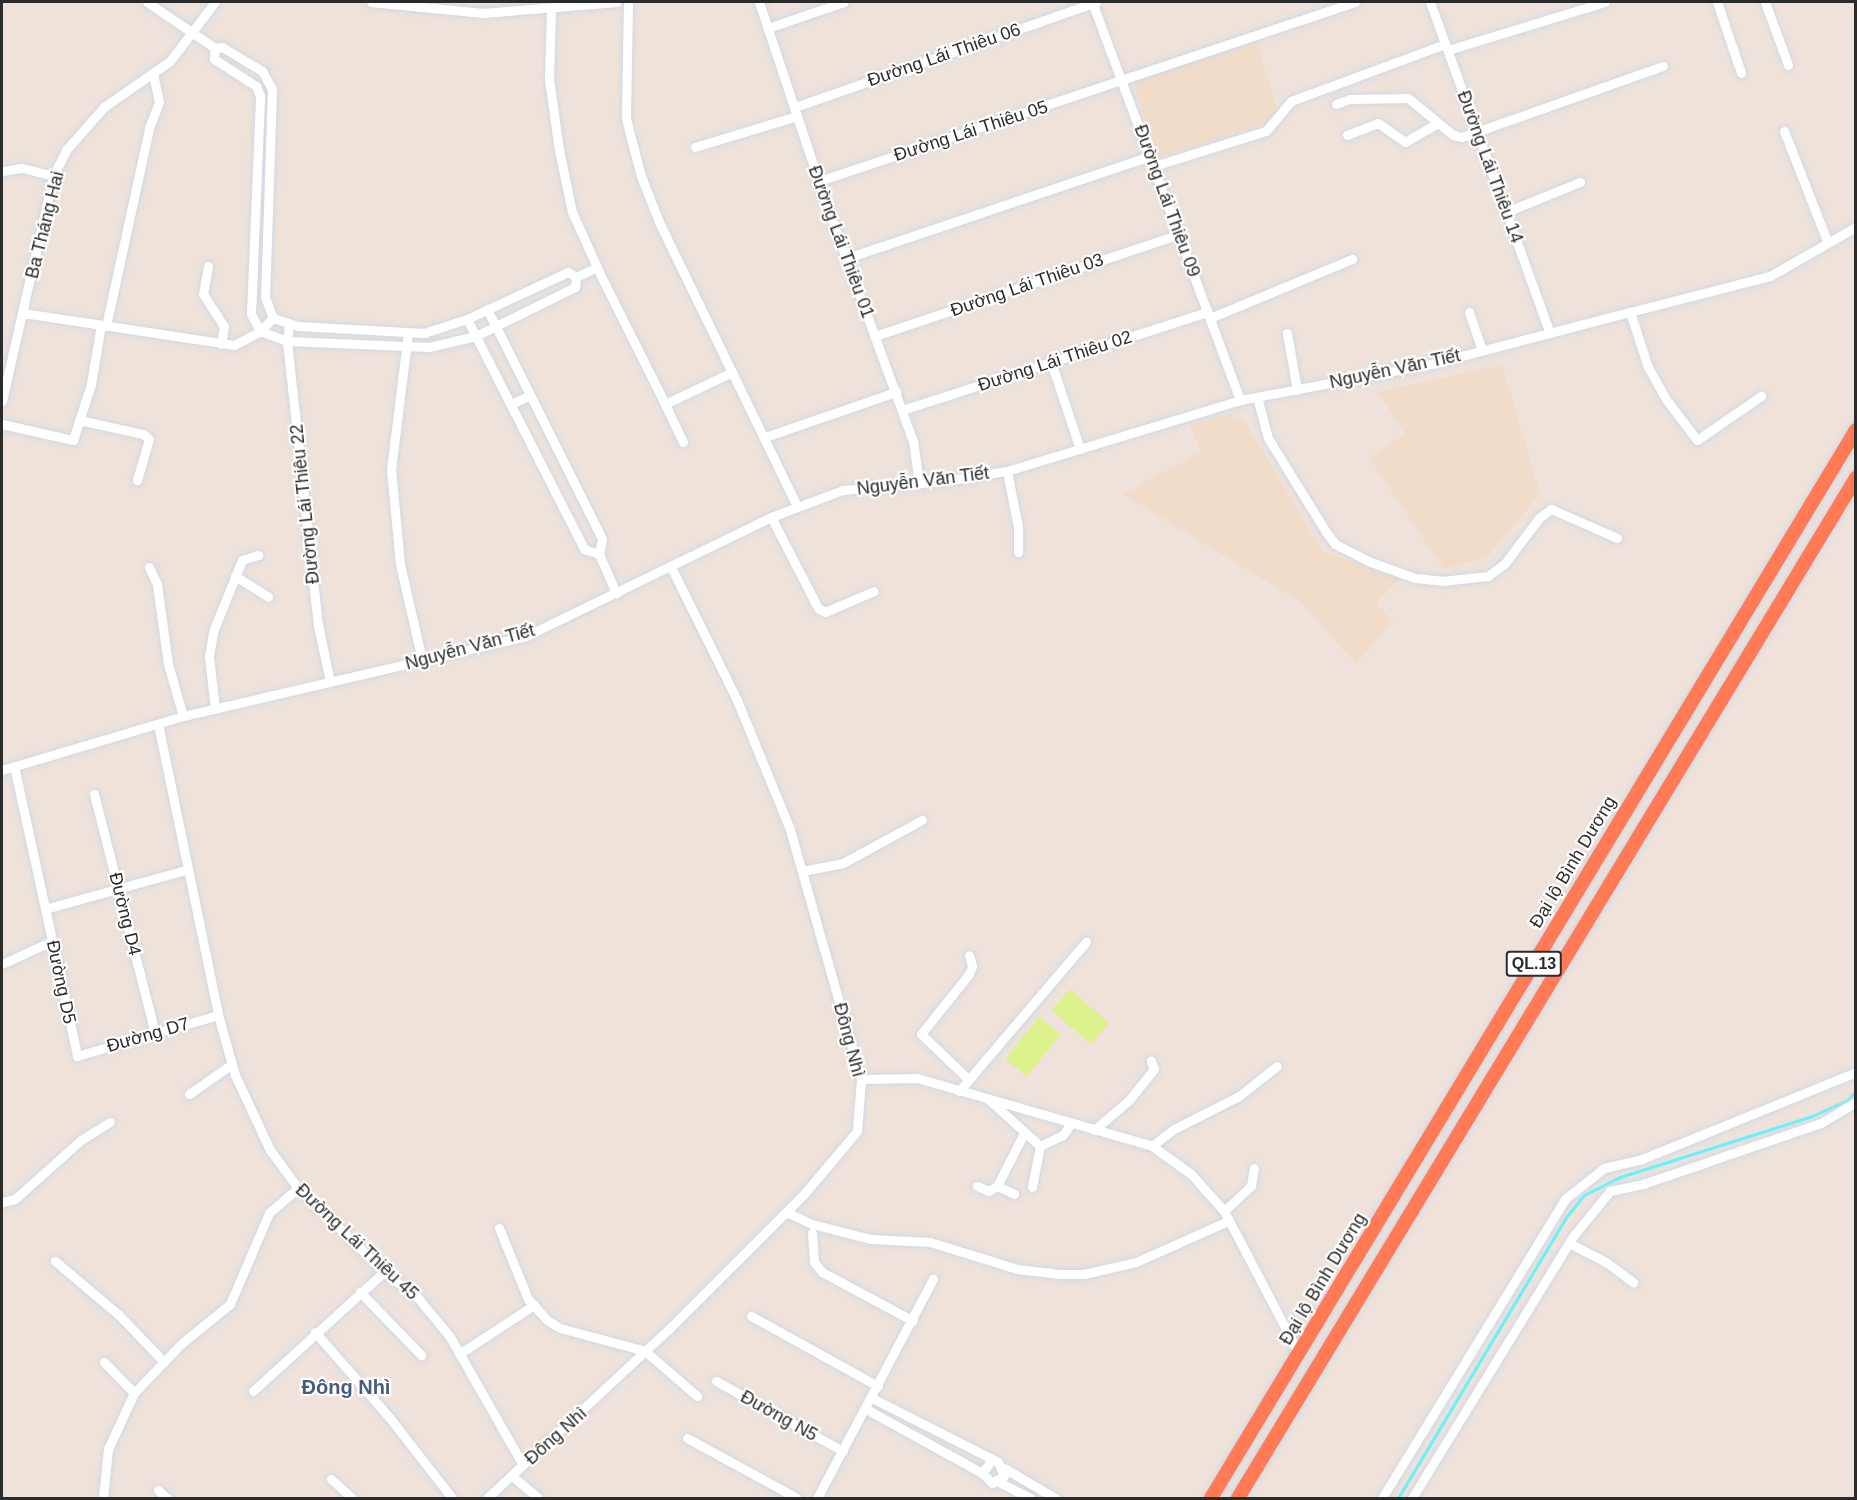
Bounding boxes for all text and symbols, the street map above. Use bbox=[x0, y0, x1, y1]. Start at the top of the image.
street label: Đường Lái Thiêu 06 bbox=[864, 19, 1024, 91]
street label: Đường Lái Thiêu 14 bbox=[1452, 88, 1528, 246]
street label: Đường Lái Thiêu 05 bbox=[891, 96, 1051, 166]
street label: Đường Lái Thiêu 09 bbox=[1129, 122, 1205, 280]
street label: Đường Lái Thiêu 01 bbox=[803, 163, 879, 321]
street label: Ba Tháng Hai bbox=[21, 169, 69, 281]
street label: Đường Lái Thiêu 03 bbox=[947, 249, 1107, 321]
street label: Đường Lái Thiêu 02 bbox=[975, 326, 1135, 396]
street label: Nguyễn Văn Tiết bbox=[1328, 345, 1462, 393]
street label: Đường Lái Thiêu 22 bbox=[286, 423, 324, 585]
street label: Nguyễn Văn Tiết bbox=[855, 462, 991, 500]
street label: Nguyễn Văn Tiết bbox=[403, 619, 537, 675]
street label: Đại lộ Bình Dương bbox=[1525, 792, 1621, 932]
street label: Đường D4 bbox=[104, 870, 146, 958]
street label: Đường D5 bbox=[42, 938, 80, 1026]
road number: QL.13 bbox=[1506, 951, 1562, 977]
street label: Đông Nhì bbox=[829, 1000, 869, 1080]
street label: Đường D7 bbox=[104, 1013, 192, 1057]
street label: Đường Lái Thiêu 45 bbox=[291, 1179, 423, 1305]
street label: Đại lộ Bình Dương bbox=[1275, 1209, 1371, 1349]
district label: Đông Nhì bbox=[302, 1375, 390, 1399]
street label: Đường N5 bbox=[737, 1386, 821, 1446]
street label: Đông Nhì bbox=[521, 1403, 591, 1469]

